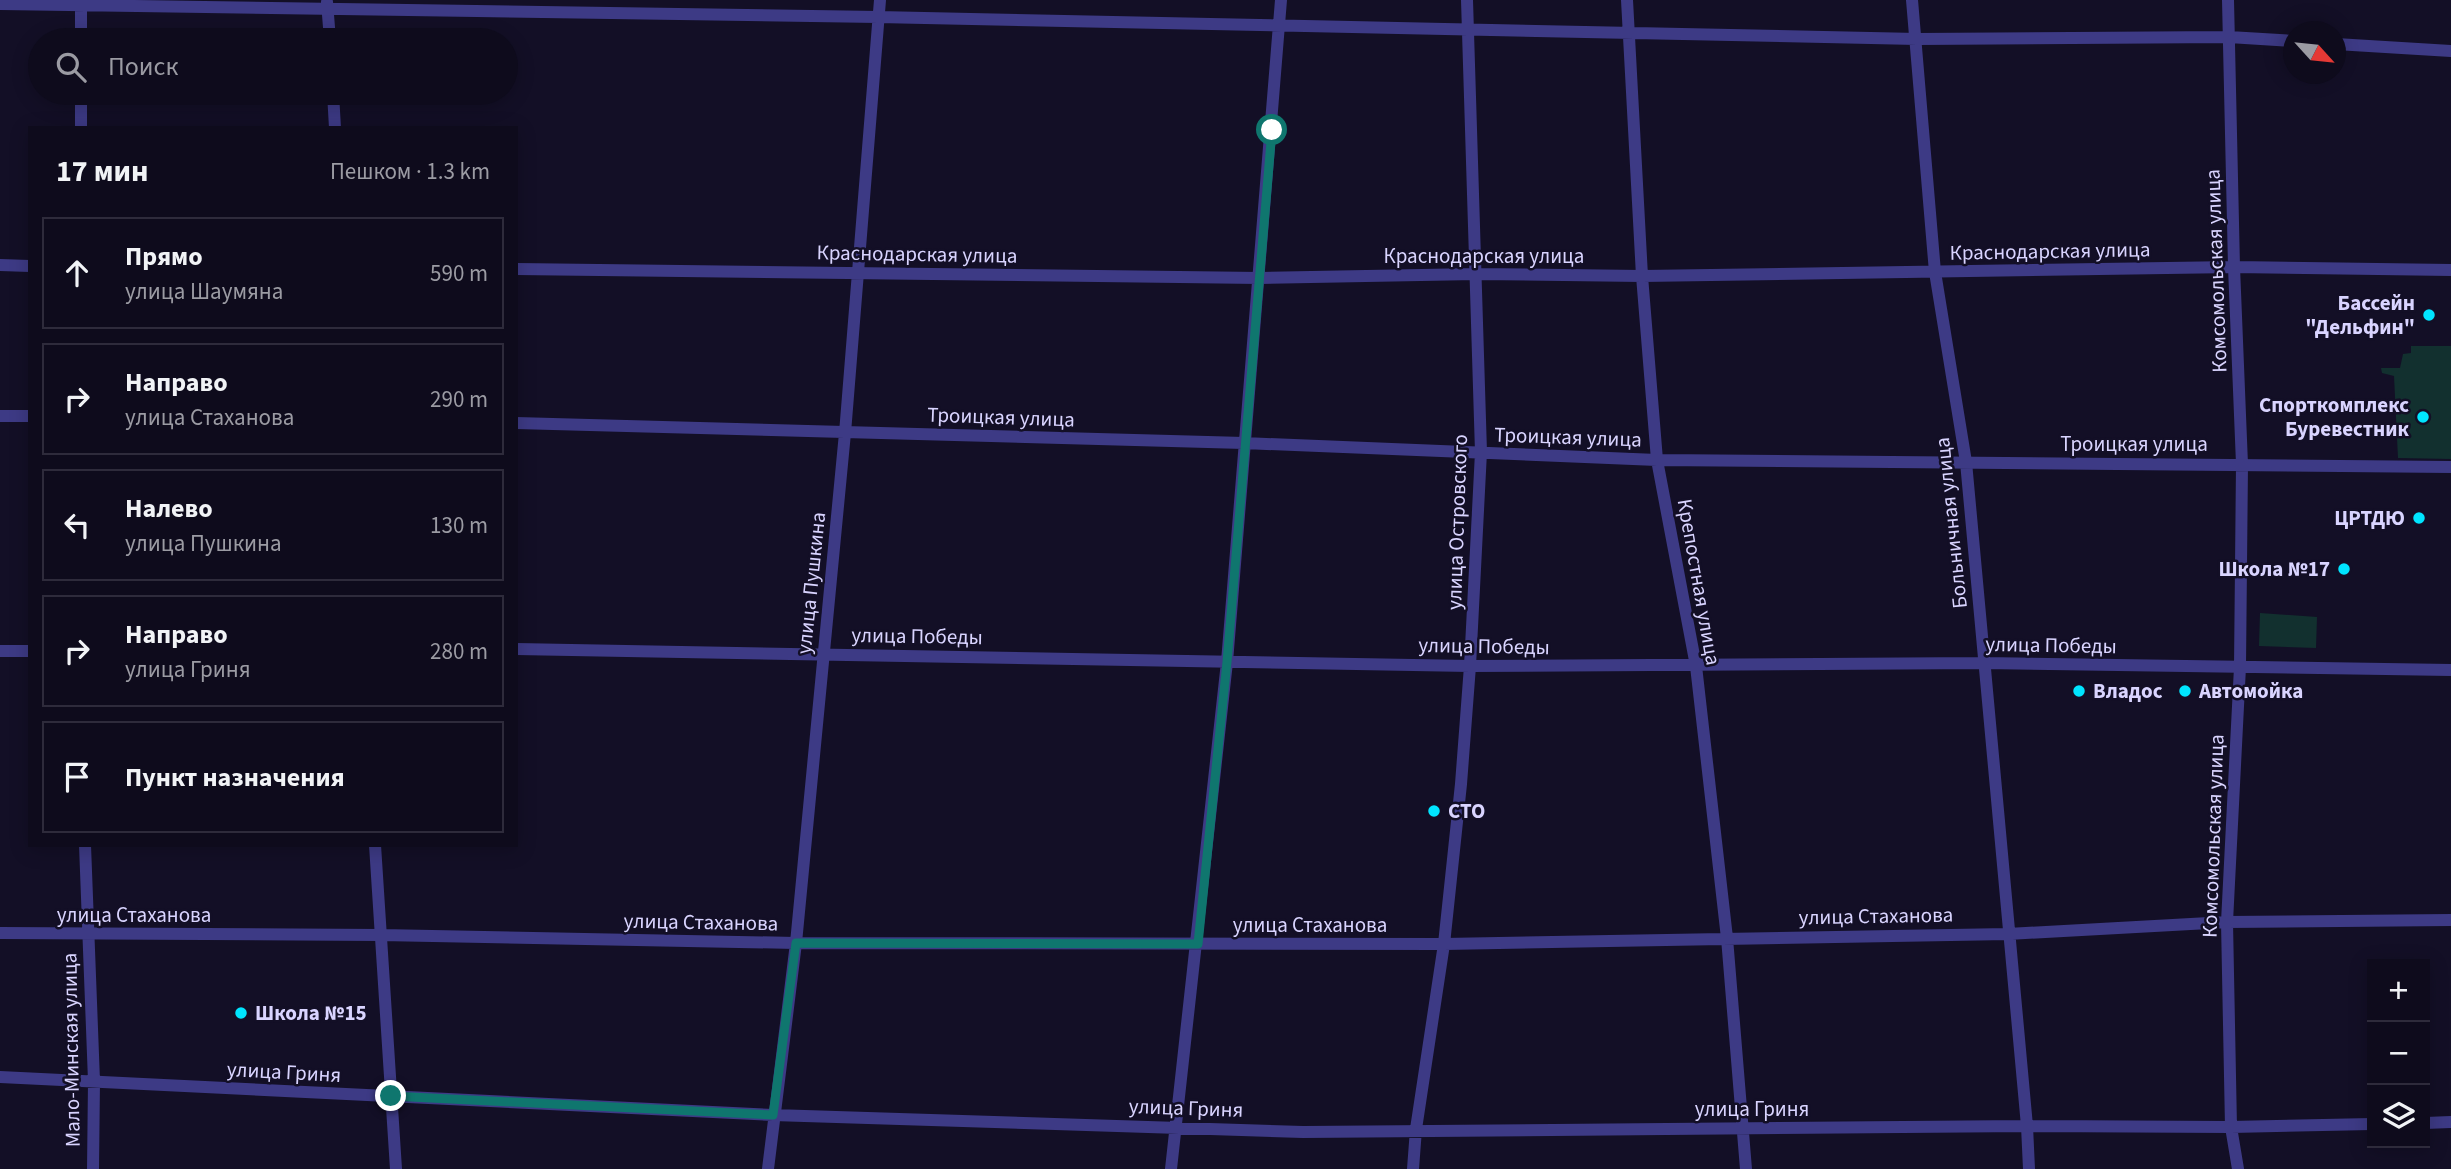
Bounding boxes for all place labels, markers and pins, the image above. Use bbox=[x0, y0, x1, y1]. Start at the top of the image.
place label: Бассейн "Дельфин" bbox=[2305, 288, 2415, 342]
marker: Бассейн "Дельфин" bbox=[2421, 307, 2437, 323]
place label: Cпорткомплекс Буревестник bbox=[2259, 390, 2409, 444]
marker: Cпорткомплекс Буревестник bbox=[2415, 409, 2431, 425]
place label: ЦРТДЮ bbox=[2334, 503, 2405, 533]
marker: ЦРТДЮ bbox=[2411, 510, 2427, 526]
place label: Школа №17 bbox=[2218, 554, 2330, 584]
marker: Школа №17 bbox=[2336, 561, 2352, 577]
place label: Владос bbox=[2093, 676, 2163, 706]
place label: Автомойка bbox=[2198, 676, 2303, 706]
marker: Владос bbox=[2071, 683, 2087, 699]
marker: Автомойка bbox=[2177, 683, 2193, 699]
place label: СТО bbox=[1448, 796, 1485, 826]
marker: СТО bbox=[1426, 803, 1442, 819]
place label: Школа №15 bbox=[255, 998, 367, 1028]
marker: Школа №15 bbox=[233, 1005, 249, 1021]

